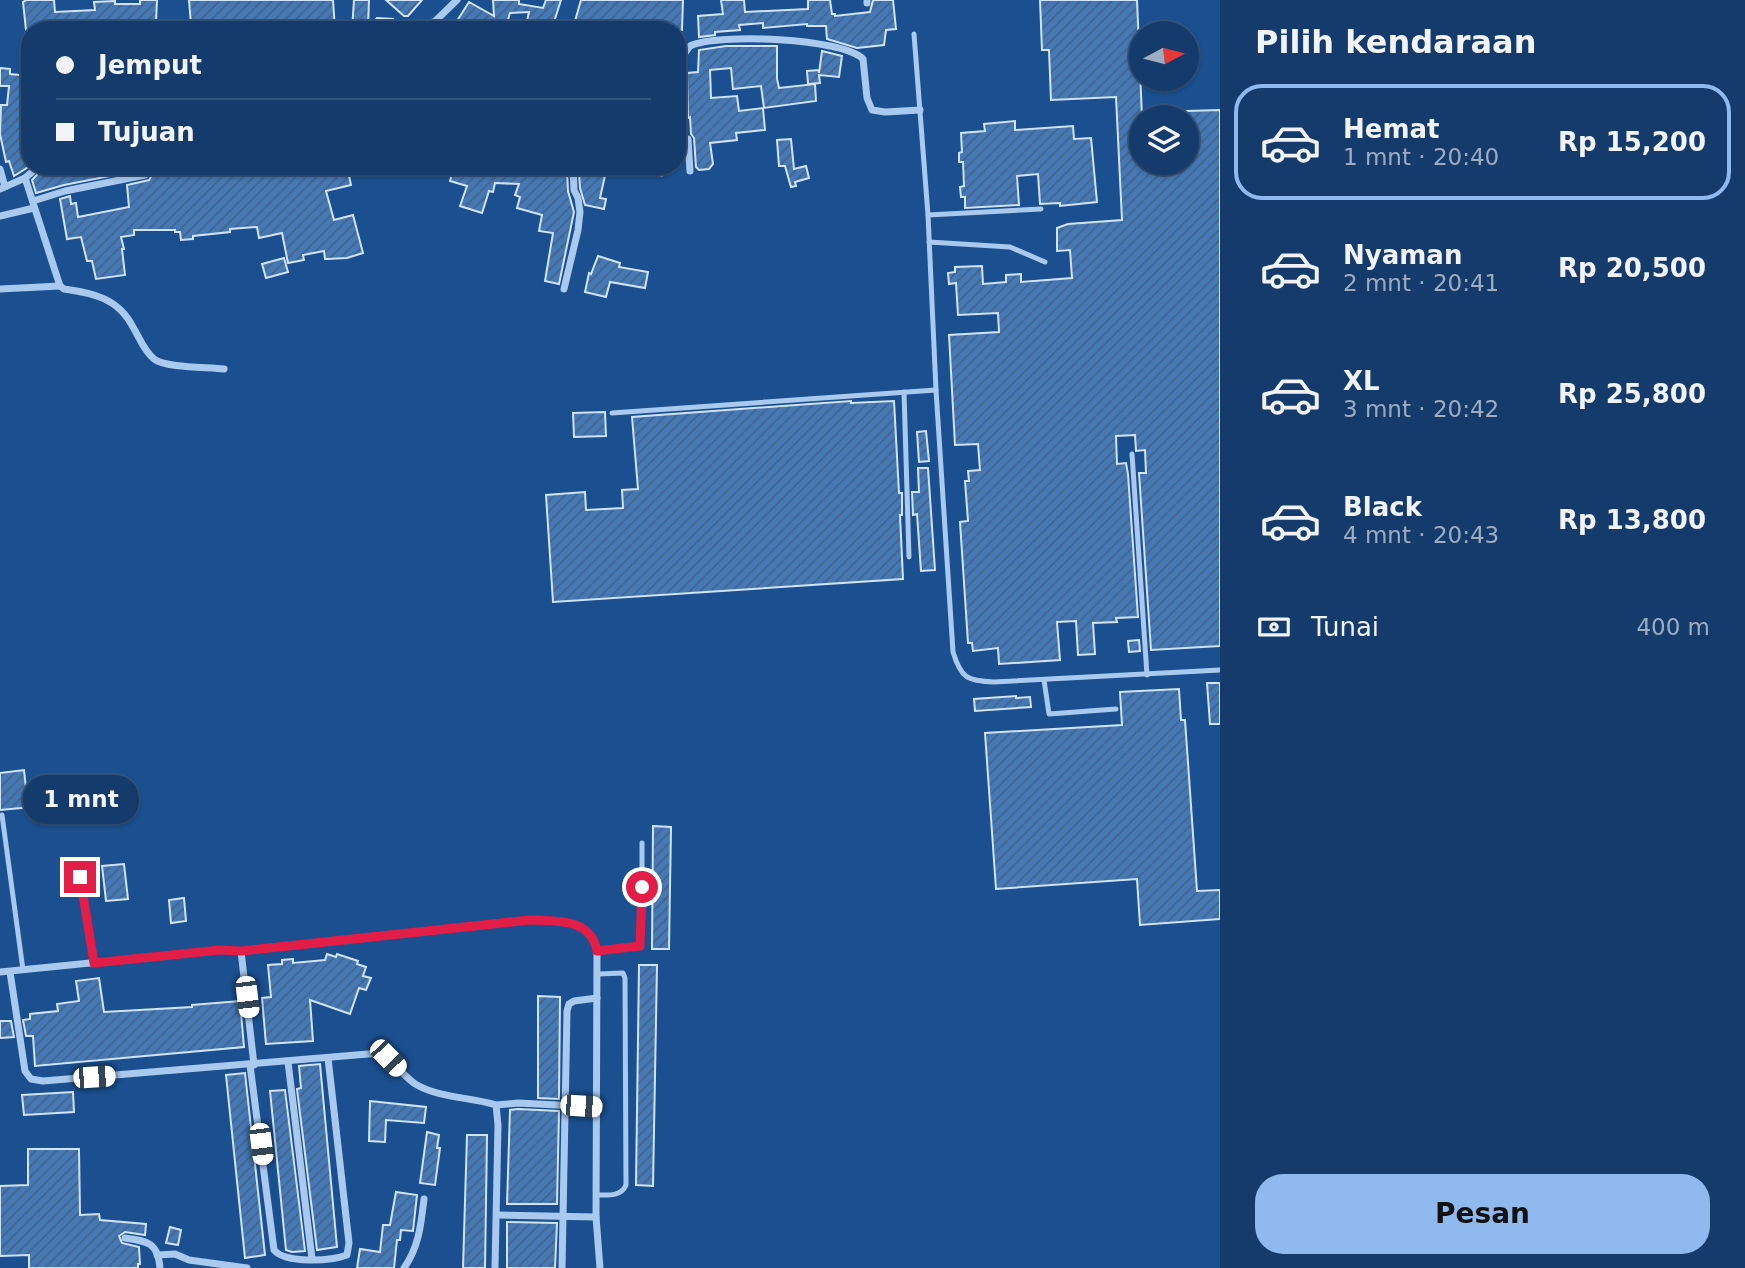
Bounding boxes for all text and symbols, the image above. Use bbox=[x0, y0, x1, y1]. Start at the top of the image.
north arrow bbox=[1129, 21, 1199, 91]
map controls bbox=[1129, 21, 1199, 175]
text: Pilih kendaraan bbox=[1255, 23, 1536, 61]
text: Jemput bbox=[98, 50, 202, 80]
button: layers bbox=[1129, 105, 1199, 175]
icon: car bbox=[1259, 111, 1322, 174]
text: Hemat bbox=[1343, 114, 1439, 144]
text: Tujuan bbox=[98, 117, 195, 147]
text: Rp 15,200 bbox=[1558, 127, 1706, 157]
text: 1 mnt · 20:40 bbox=[1343, 144, 1499, 170]
icon: car bbox=[1259, 237, 1322, 300]
text: Nyaman bbox=[1343, 240, 1462, 270]
text: Rp 20,500 bbox=[1558, 253, 1706, 283]
text: 2 mnt · 20:41 bbox=[1343, 270, 1499, 296]
icon: car bbox=[1259, 363, 1322, 426]
text: XL bbox=[1343, 366, 1380, 396]
text: Rp 25,800 bbox=[1558, 379, 1706, 409]
text: 3 mnt · 20:42 bbox=[1343, 396, 1499, 422]
icon: car bbox=[1259, 489, 1322, 552]
text: Black bbox=[1343, 492, 1422, 522]
text: Rp 13,800 bbox=[1558, 505, 1706, 535]
text: 4 mnt · 20:43 bbox=[1343, 522, 1499, 548]
icon: cash bbox=[1255, 608, 1293, 646]
text: Tunai bbox=[1311, 612, 1379, 642]
text: 400 m bbox=[1636, 614, 1710, 640]
callout: 1 mnt bbox=[22, 776, 138, 824]
text: 1 mnt bbox=[43, 786, 119, 812]
route end bbox=[64, 861, 96, 893]
route start bbox=[626, 871, 658, 903]
car bbox=[235, 975, 260, 1019]
car bbox=[366, 1036, 411, 1080]
car bbox=[73, 1065, 116, 1089]
car bbox=[560, 1094, 603, 1118]
car bbox=[249, 1122, 274, 1166]
button: Pesan bbox=[1255, 1174, 1710, 1254]

